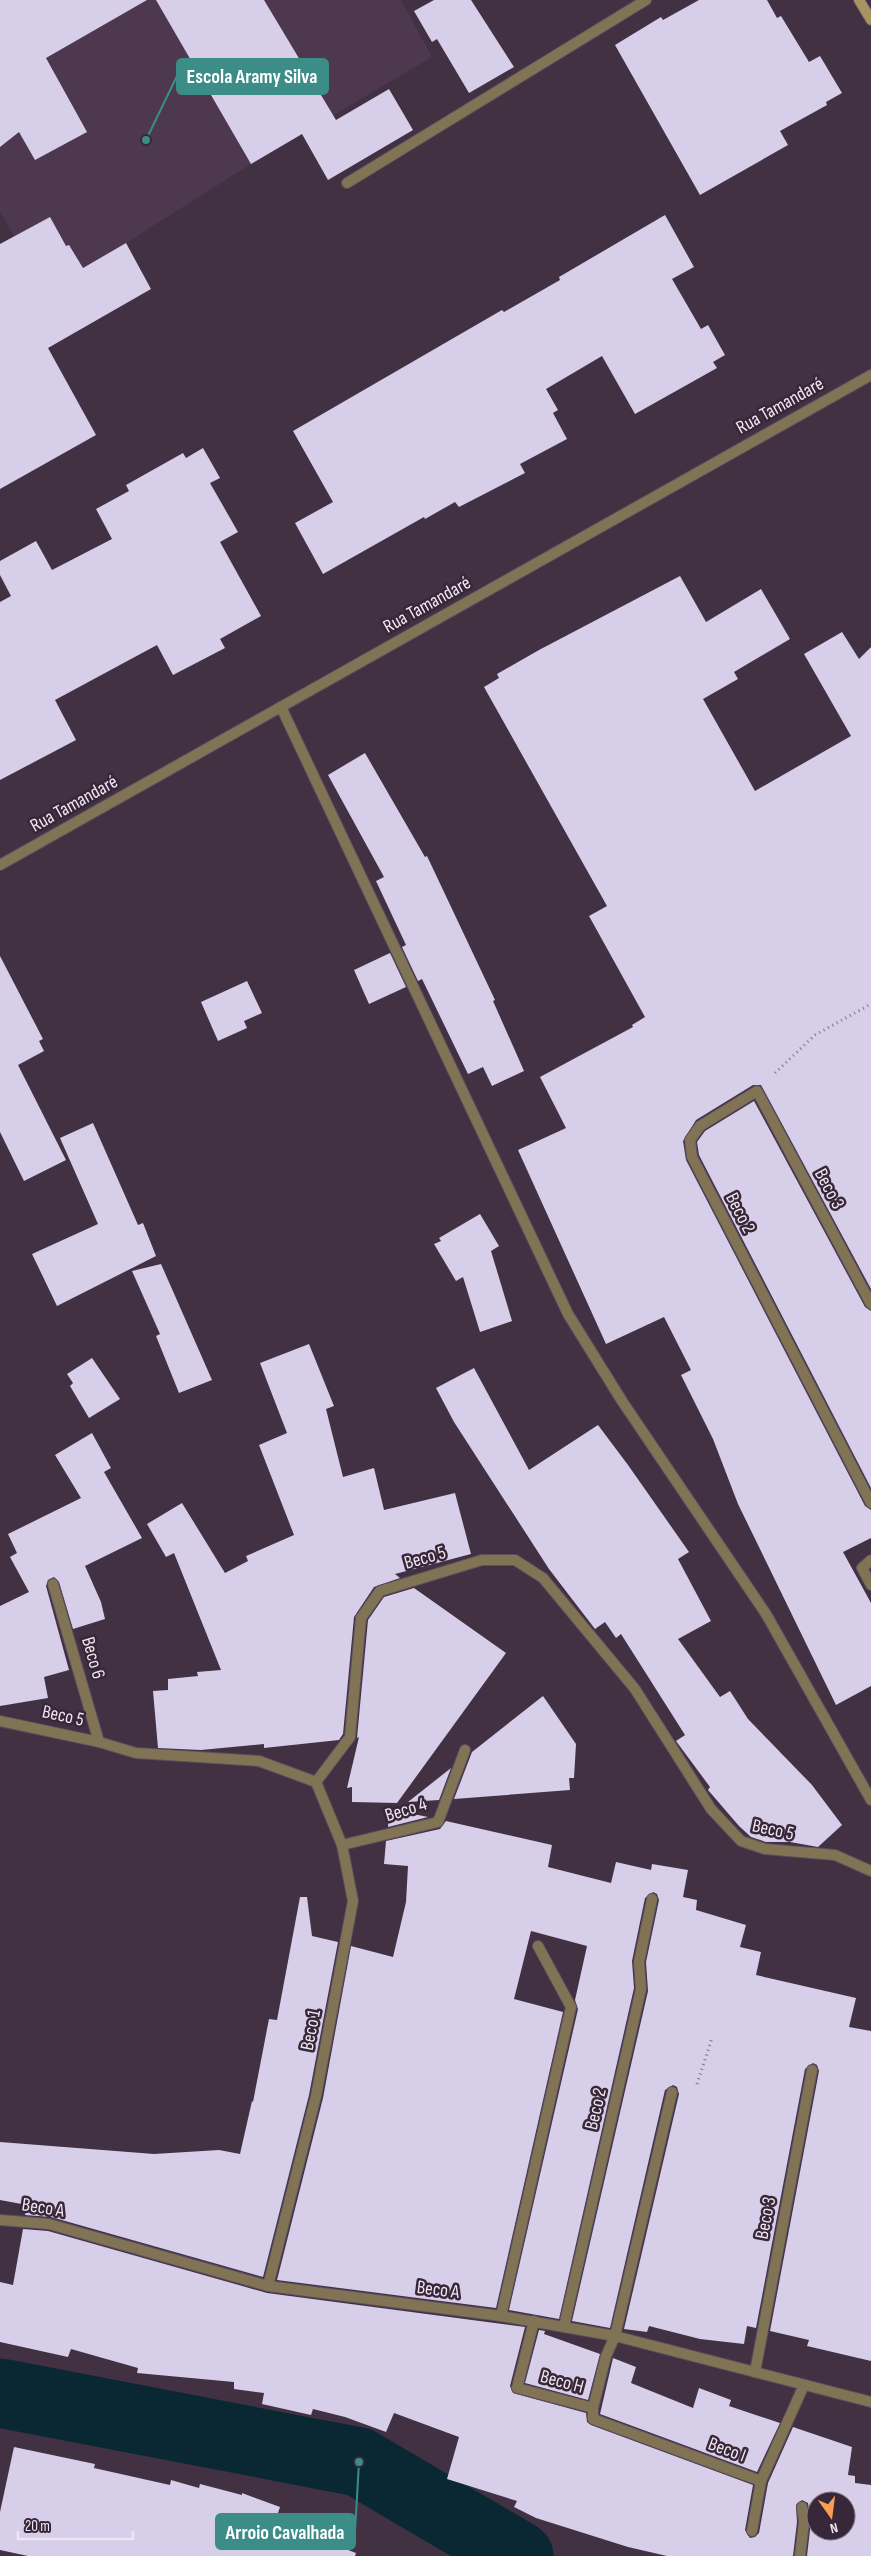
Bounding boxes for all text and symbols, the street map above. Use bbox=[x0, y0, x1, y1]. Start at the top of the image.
callout: Escola Aramy Silva bbox=[177, 59, 328, 94]
text: Escola Aramy Silva bbox=[187, 65, 317, 89]
street label: Rua Tamandaré bbox=[732, 373, 828, 439]
street label: Rua Tamandaré bbox=[379, 572, 475, 638]
street label: Rua Tamandaré bbox=[26, 771, 122, 837]
street label: Beco 3 bbox=[809, 1165, 849, 1213]
street label: Beco 2 bbox=[720, 1189, 760, 1237]
street label: Beco 5 bbox=[402, 1541, 448, 1575]
street label: Beco 6 bbox=[76, 1634, 110, 1682]
street label: Beco 5 bbox=[40, 1700, 86, 1732]
street label: Beco 4 bbox=[382, 1793, 430, 1827]
street label: Beco 5 bbox=[750, 1814, 796, 1846]
street label: Beco 1 bbox=[296, 2007, 326, 2052]
street label: Beco 2 bbox=[580, 2086, 612, 2132]
street label: Beco A bbox=[20, 2193, 67, 2223]
street label: Beco 3 bbox=[751, 2195, 781, 2241]
street label: Beco A bbox=[415, 2276, 461, 2304]
street label: Beco H bbox=[538, 2365, 586, 2399]
street label: Beco I bbox=[705, 2433, 749, 2467]
north arrow bbox=[806, 2491, 856, 2541]
scale bar bbox=[18, 2508, 132, 2540]
callout: Arroio Cavalhada bbox=[216, 2514, 355, 2549]
text: 20 m bbox=[25, 2517, 50, 2536]
text: N bbox=[828, 2519, 840, 2537]
text: Arroio Cavalhada bbox=[225, 2521, 344, 2545]

